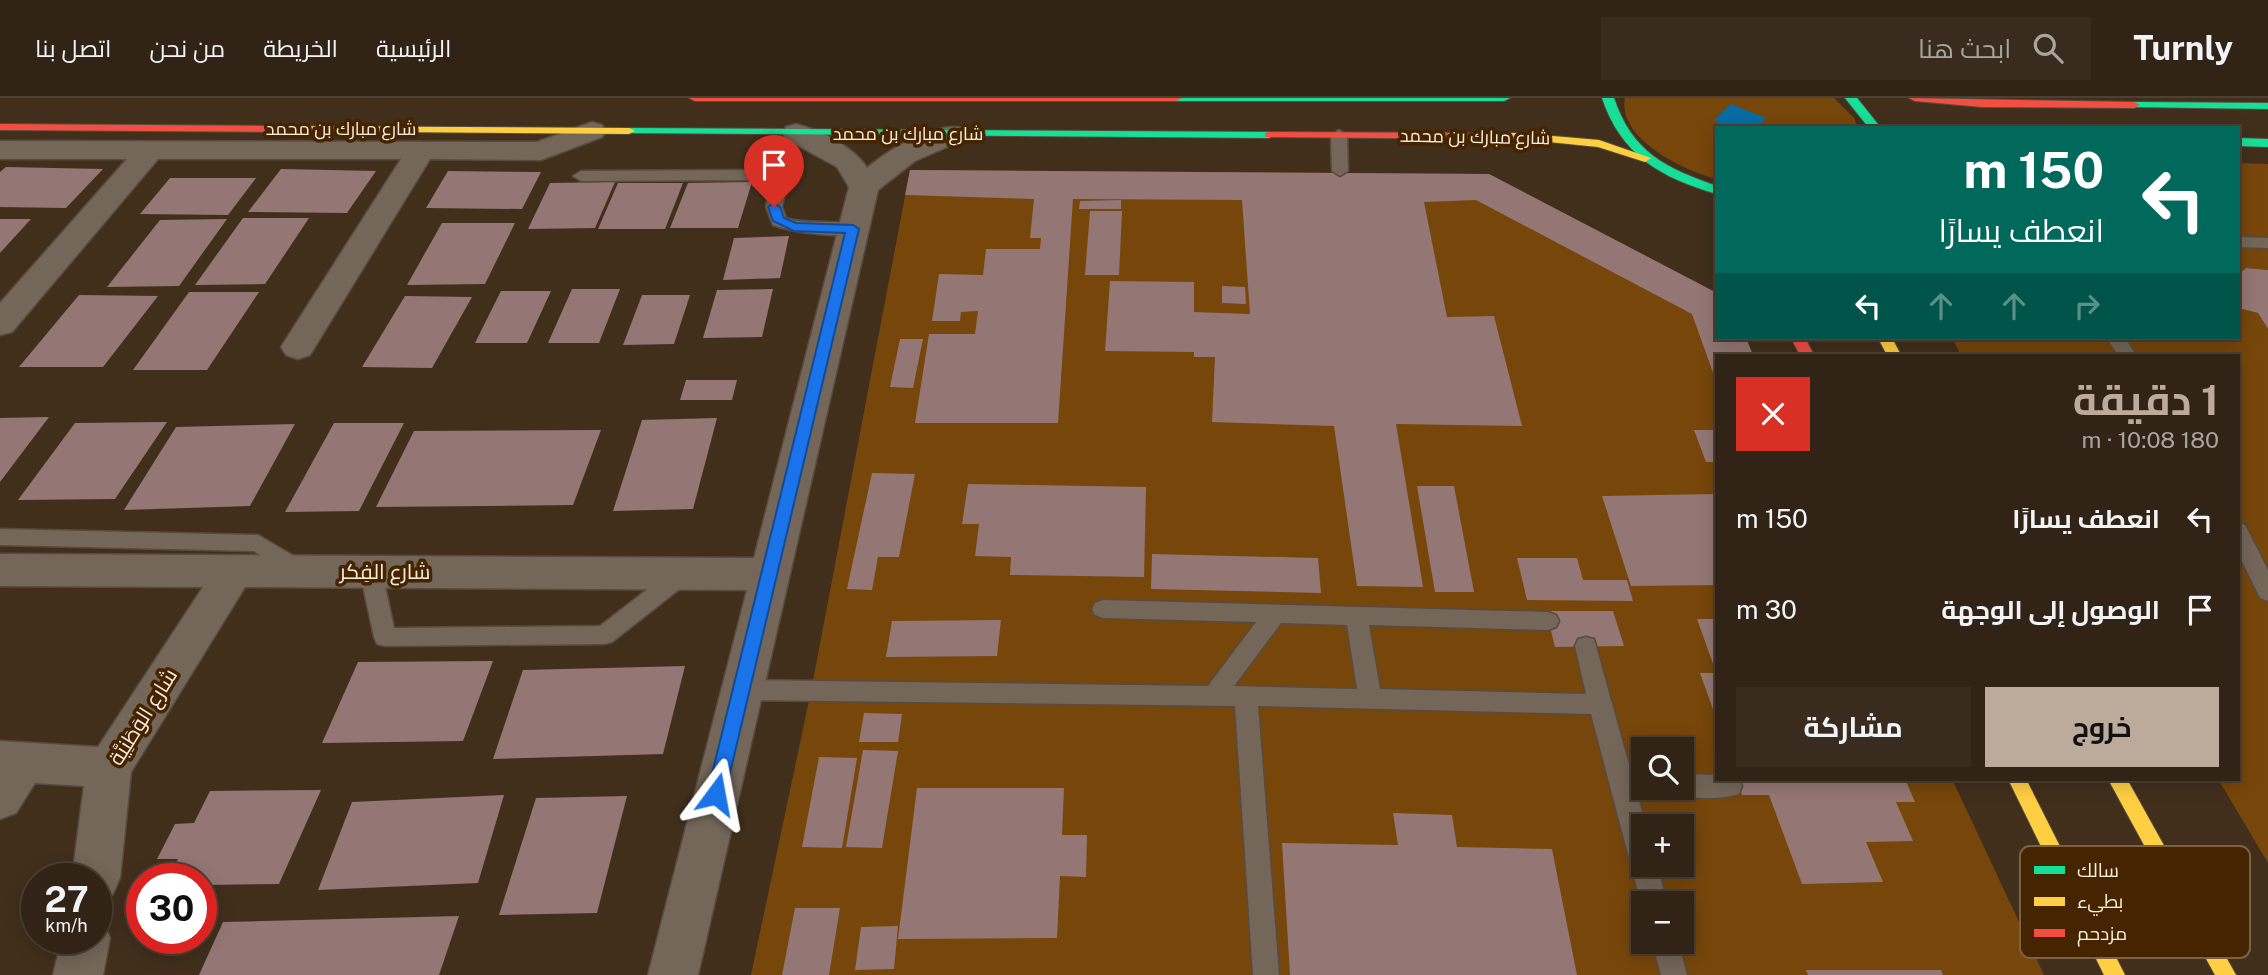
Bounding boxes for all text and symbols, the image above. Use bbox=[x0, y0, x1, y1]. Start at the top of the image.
search box bbox=[1601, 17, 2091, 80]
icon: search bbox=[2029, 29, 2067, 67]
text: Turnly bbox=[2133, 29, 2233, 67]
text: ابحث هنا bbox=[1918, 33, 2011, 64]
text: اتصل بنا bbox=[35, 34, 112, 62]
text: من نحن bbox=[150, 34, 225, 62]
text: الخريطة bbox=[263, 34, 338, 62]
text: الرئيسية bbox=[376, 34, 451, 62]
street label: شارع مبارك بن محمد bbox=[266, 118, 416, 141]
street label: شارع مبارك بن محمد bbox=[833, 123, 983, 146]
street label: شارع مبارك بن محمد bbox=[1400, 125, 1550, 150]
pin bbox=[744, 135, 804, 207]
text: 150 m bbox=[1963, 141, 2104, 199]
icon: arrive bbox=[755, 146, 793, 184]
icon: left bbox=[2128, 154, 2219, 245]
text: انعطف يسارًا bbox=[1938, 212, 2104, 249]
icon: left bbox=[1849, 287, 1887, 325]
icon: ahead bbox=[1922, 287, 1960, 325]
icon: ahead bbox=[1995, 287, 2033, 325]
icon: right bbox=[2068, 287, 2106, 325]
text: 1 دقيقة bbox=[2073, 375, 2219, 424]
button: close bbox=[1736, 377, 1810, 451]
text: 180 m · 10:08 bbox=[2082, 426, 2219, 453]
icon: left bbox=[2181, 500, 2219, 538]
text: 150 m bbox=[1736, 503, 1808, 534]
text: انعطف يسارًا bbox=[2012, 503, 2160, 534]
street label: شارع الفِكر bbox=[339, 559, 430, 586]
icon: arrive bbox=[2181, 591, 2219, 629]
text: 30 m bbox=[1736, 594, 1797, 625]
text: الوصول إلى الوجهة bbox=[1941, 594, 2160, 625]
street label: شارع الوَطَنِيَّة bbox=[103, 664, 184, 771]
button: مشاركة bbox=[1736, 687, 1971, 767]
button: خروج bbox=[1985, 687, 2219, 767]
map controls bbox=[1631, 737, 1694, 954]
button: search bbox=[1631, 737, 1694, 800]
position arrow bbox=[679, 757, 753, 831]
button: + bbox=[1631, 814, 1694, 877]
legend bbox=[2020, 846, 2250, 958]
text: سالك bbox=[2077, 859, 2119, 881]
speed limit sign: 30 bbox=[126, 863, 217, 954]
text: 27 bbox=[44, 879, 89, 920]
text: بطيء bbox=[2077, 890, 2123, 916]
button: − bbox=[1631, 891, 1694, 954]
text: km/h bbox=[45, 915, 88, 936]
text: مزدحم bbox=[2077, 922, 2127, 947]

